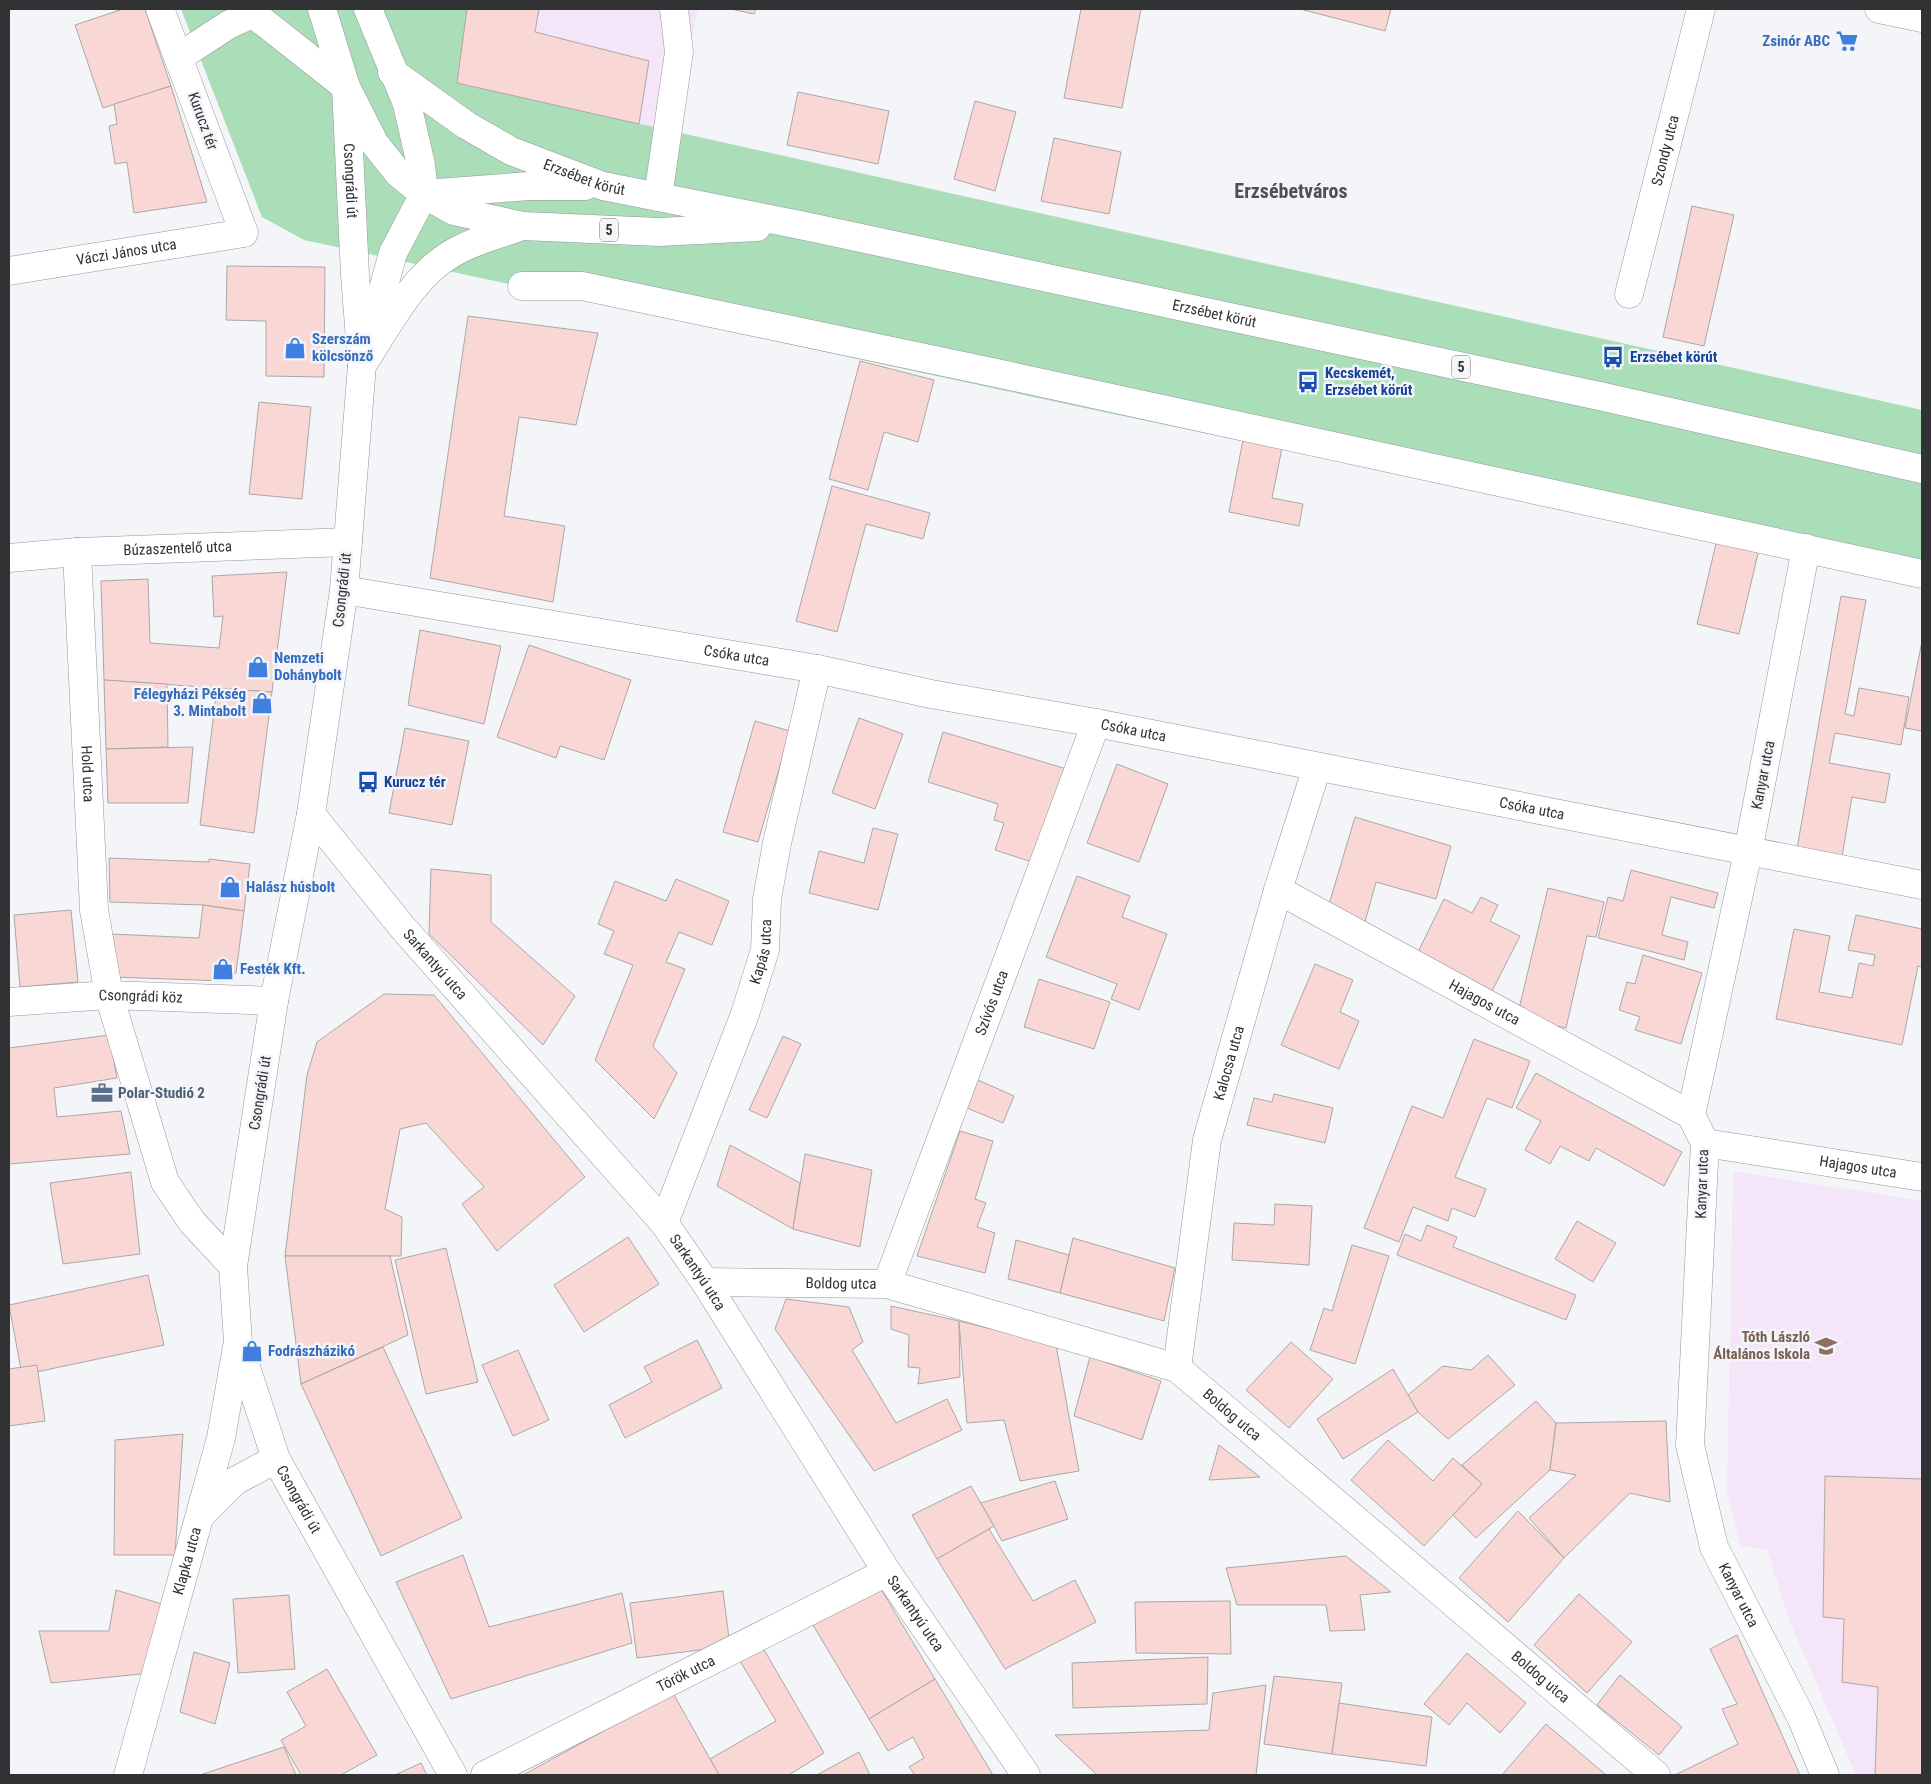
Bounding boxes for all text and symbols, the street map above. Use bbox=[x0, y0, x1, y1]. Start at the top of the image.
supermarket icon: Zsinór ABC bbox=[1834, 28, 1860, 54]
place label: Zsinór ABC bbox=[1762, 32, 1830, 50]
street label: Kurucz tér bbox=[184, 90, 222, 153]
street label: Szondy utca bbox=[1648, 113, 1683, 188]
street label: Csongrádi út bbox=[340, 143, 361, 219]
street label: Erzsébet körút bbox=[541, 155, 627, 199]
district label: Erzsébetváros bbox=[1234, 179, 1348, 203]
road number: 5 bbox=[600, 218, 618, 242]
street label: Váczi János utca bbox=[75, 235, 178, 269]
street label: Erzsébet körút bbox=[1171, 296, 1258, 331]
place label: Szerszám kölcsönző bbox=[312, 330, 374, 365]
shop icon: Szerszám kölcsönző bbox=[282, 335, 308, 361]
bus stop icon: Erzsébet körút bbox=[1600, 344, 1626, 370]
place label: Erzsébet körút bbox=[1630, 348, 1718, 366]
road number: 5 bbox=[1452, 356, 1470, 378]
place label: Kecskemét, Erzsébet körút bbox=[1325, 364, 1413, 399]
bus stop icon: Kecskemét, Erzsébet körút bbox=[1295, 369, 1321, 395]
street label: Búzaszentelő utca bbox=[123, 537, 232, 559]
street label: Csongrádi út bbox=[329, 552, 355, 628]
street label: Csóka utca bbox=[702, 641, 771, 670]
place label: Nemzeti Dohánybolt bbox=[274, 649, 342, 684]
shop icon: Nemzeti Dohánybolt bbox=[245, 654, 271, 680]
place label: Félegyházi Pékség 3. Mintabolt bbox=[134, 685, 246, 720]
shop icon: Félegyházi Pékség 3. Mintabolt bbox=[249, 690, 275, 716]
street label: Csóka utca bbox=[1099, 715, 1168, 746]
street label: Kanyar utca bbox=[1748, 739, 1778, 811]
street label: Hold utca bbox=[77, 745, 98, 803]
bus stop icon: Kurucz tér bbox=[355, 769, 381, 795]
place label: Kurucz tér bbox=[384, 773, 446, 791]
street label: Csóka utca bbox=[1498, 793, 1566, 824]
shop icon: Halász húsbolt bbox=[217, 874, 243, 900]
place label: Halász húsbolt bbox=[246, 878, 335, 896]
street label: Kapás utca bbox=[746, 919, 775, 986]
street label: Sarkantyú utca bbox=[399, 925, 471, 1003]
shop icon: Festék Kft. bbox=[210, 956, 236, 982]
place label: Festék Kft. bbox=[240, 960, 306, 978]
street label: Szívós utca bbox=[971, 968, 1012, 1038]
street label: Hajagos utca bbox=[1446, 976, 1523, 1029]
street label: Csongrádi köz bbox=[98, 986, 183, 1007]
street label: Kalocsa utca bbox=[1210, 1024, 1248, 1102]
street label: Csongrádi út bbox=[245, 1055, 275, 1131]
office icon: Polar-Studió 2 bbox=[89, 1080, 115, 1106]
place label: Polar-Studió 2 bbox=[118, 1084, 205, 1102]
street label: Kanyar utca bbox=[1692, 1149, 1712, 1219]
street label: Hajagos utca bbox=[1818, 1152, 1898, 1182]
street label: Sarkantyú utca bbox=[666, 1231, 730, 1314]
street label: Boldog utca bbox=[805, 1274, 877, 1293]
place label: Tóth László Általános Iskola bbox=[1713, 1328, 1810, 1363]
school or university icon: Tóth László Általános Iskola bbox=[1813, 1333, 1839, 1359]
shop icon: Fodrászházikó bbox=[239, 1338, 265, 1364]
place label: Fodrászházikó bbox=[268, 1342, 355, 1360]
street label: Boldog utca bbox=[1199, 1385, 1265, 1444]
street label: Csongrádi út bbox=[272, 1462, 325, 1537]
street label: Klapka utca bbox=[169, 1525, 205, 1597]
street label: Kanyar utca bbox=[1715, 1560, 1762, 1630]
street label: Sarkantyú utca bbox=[883, 1572, 948, 1655]
street label: Boldog utca bbox=[1508, 1647, 1573, 1707]
street label: Török utca bbox=[654, 1651, 718, 1696]

